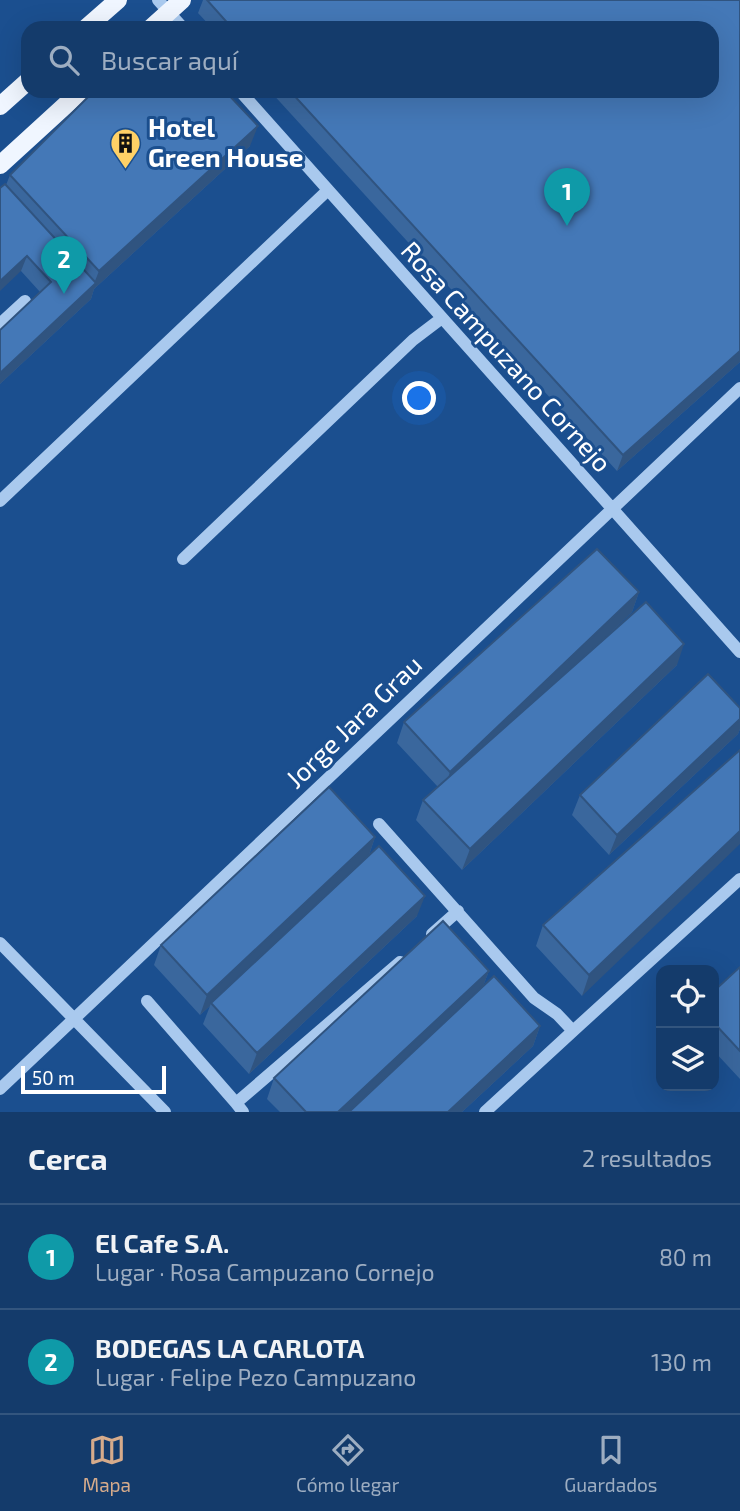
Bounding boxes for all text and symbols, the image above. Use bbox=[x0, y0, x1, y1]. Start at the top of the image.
search box bbox=[21, 21, 719, 98]
icon: search bbox=[45, 41, 83, 79]
text: Buscar aquí bbox=[101, 44, 238, 75]
place label: Hotel Green House bbox=[148, 111, 304, 172]
building icon: Hotel Green House bbox=[108, 126, 142, 170]
pin: 1 bbox=[544, 168, 590, 226]
street label: Rosa Campuzano Cornejo bbox=[395, 234, 619, 478]
pin: 2 bbox=[41, 236, 87, 294]
your location bbox=[402, 381, 436, 415]
street label: Jorge Jara Grau bbox=[279, 648, 427, 794]
map controls bbox=[656, 965, 719, 1091]
button: locate bbox=[656, 965, 719, 1028]
button: layers bbox=[656, 1028, 719, 1091]
scale bar bbox=[21, 1063, 166, 1095]
text: 50 m bbox=[32, 1066, 75, 1089]
text: Cerca bbox=[28, 1140, 108, 1176]
text: 2 resultados bbox=[582, 1144, 712, 1172]
text: El Cafe S.A. bbox=[95, 1227, 229, 1258]
text: 1 bbox=[46, 1243, 56, 1271]
text: 80 m bbox=[659, 1243, 712, 1271]
text: Lugar · Rosa Campuzano Cornejo bbox=[95, 1258, 434, 1286]
text: BODEGAS LA CARLOTA bbox=[95, 1332, 364, 1363]
text: 2 bbox=[44, 1348, 58, 1376]
text: 130 m bbox=[651, 1348, 712, 1376]
text: Lugar · Felipe Pezo Campuzano bbox=[95, 1363, 416, 1391]
tab: Mapa bbox=[82, 1431, 131, 1496]
tab: Cómo llegar bbox=[296, 1431, 399, 1496]
tab: Guardados bbox=[564, 1431, 658, 1496]

